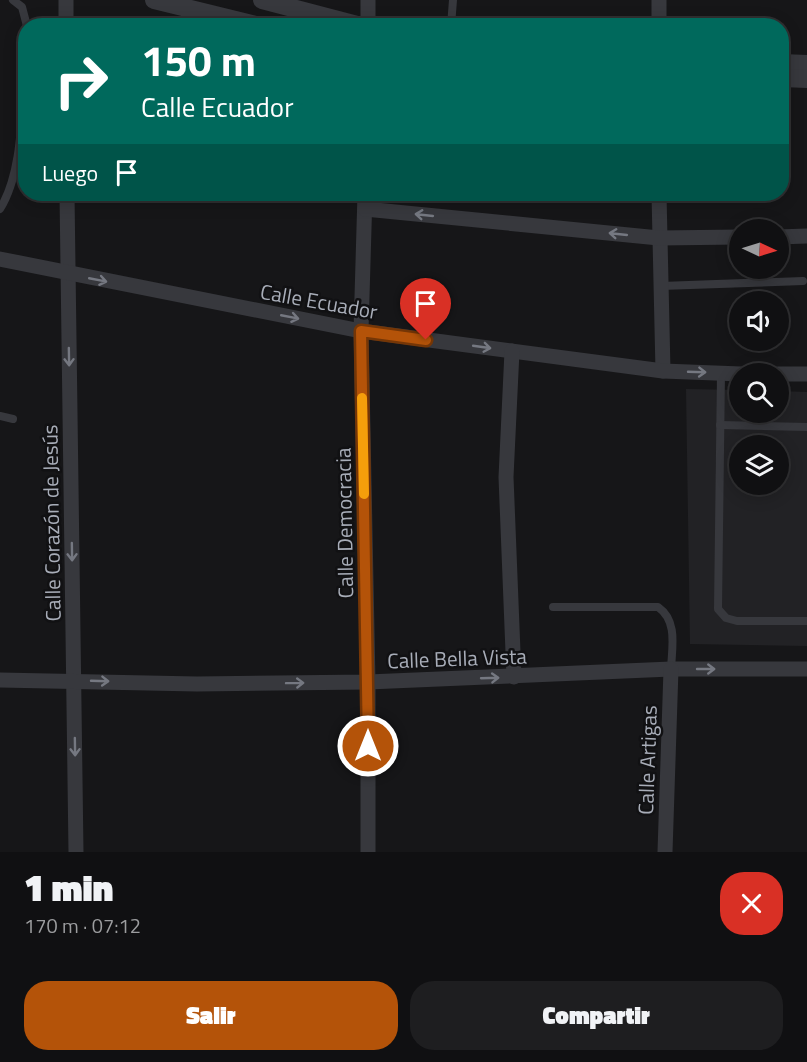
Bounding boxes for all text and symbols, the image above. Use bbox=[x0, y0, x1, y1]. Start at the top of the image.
text: 150 m bbox=[141, 28, 256, 92]
icon: right bbox=[42, 42, 120, 120]
text: Calle Ecuador bbox=[141, 86, 293, 127]
text: Luego bbox=[42, 156, 98, 190]
icon: arrive bbox=[110, 156, 143, 189]
one-way arrow bbox=[415, 209, 435, 220]
north arrow bbox=[729, 219, 789, 279]
map controls bbox=[729, 219, 789, 495]
one-way arrow bbox=[609, 228, 629, 239]
one-way arrow bbox=[88, 275, 108, 286]
street label: Calle Ecuador bbox=[258, 275, 380, 327]
pin bbox=[400, 278, 451, 340]
icon: arrive bbox=[409, 287, 442, 320]
button: sound bbox=[729, 291, 789, 351]
one-way arrow bbox=[279, 312, 299, 323]
one-way arrow bbox=[472, 342, 492, 353]
one-way arrow bbox=[63, 346, 75, 366]
button: search bbox=[729, 363, 789, 423]
one-way arrow bbox=[686, 366, 706, 378]
street label: Calle Corazón de Jesús bbox=[33, 424, 69, 622]
button: layers bbox=[729, 435, 789, 495]
street label: Calle Democracia bbox=[327, 447, 361, 599]
one-way arrow bbox=[66, 541, 78, 561]
street label: Calle Bella Vista bbox=[387, 640, 528, 676]
one-way arrow bbox=[696, 663, 716, 675]
one-way arrow bbox=[480, 672, 500, 683]
one-way arrow bbox=[90, 675, 110, 687]
one-way arrow bbox=[285, 677, 305, 689]
street label: Calle Artigas bbox=[629, 705, 665, 815]
position arrow bbox=[336, 714, 400, 778]
one-way arrow bbox=[69, 736, 81, 756]
text: 1 min bbox=[24, 860, 113, 915]
button: close bbox=[720, 872, 783, 935]
text: 170 m · 07:12 bbox=[24, 910, 141, 941]
button: Salir bbox=[24, 981, 398, 1050]
button: Compartir bbox=[410, 981, 783, 1050]

